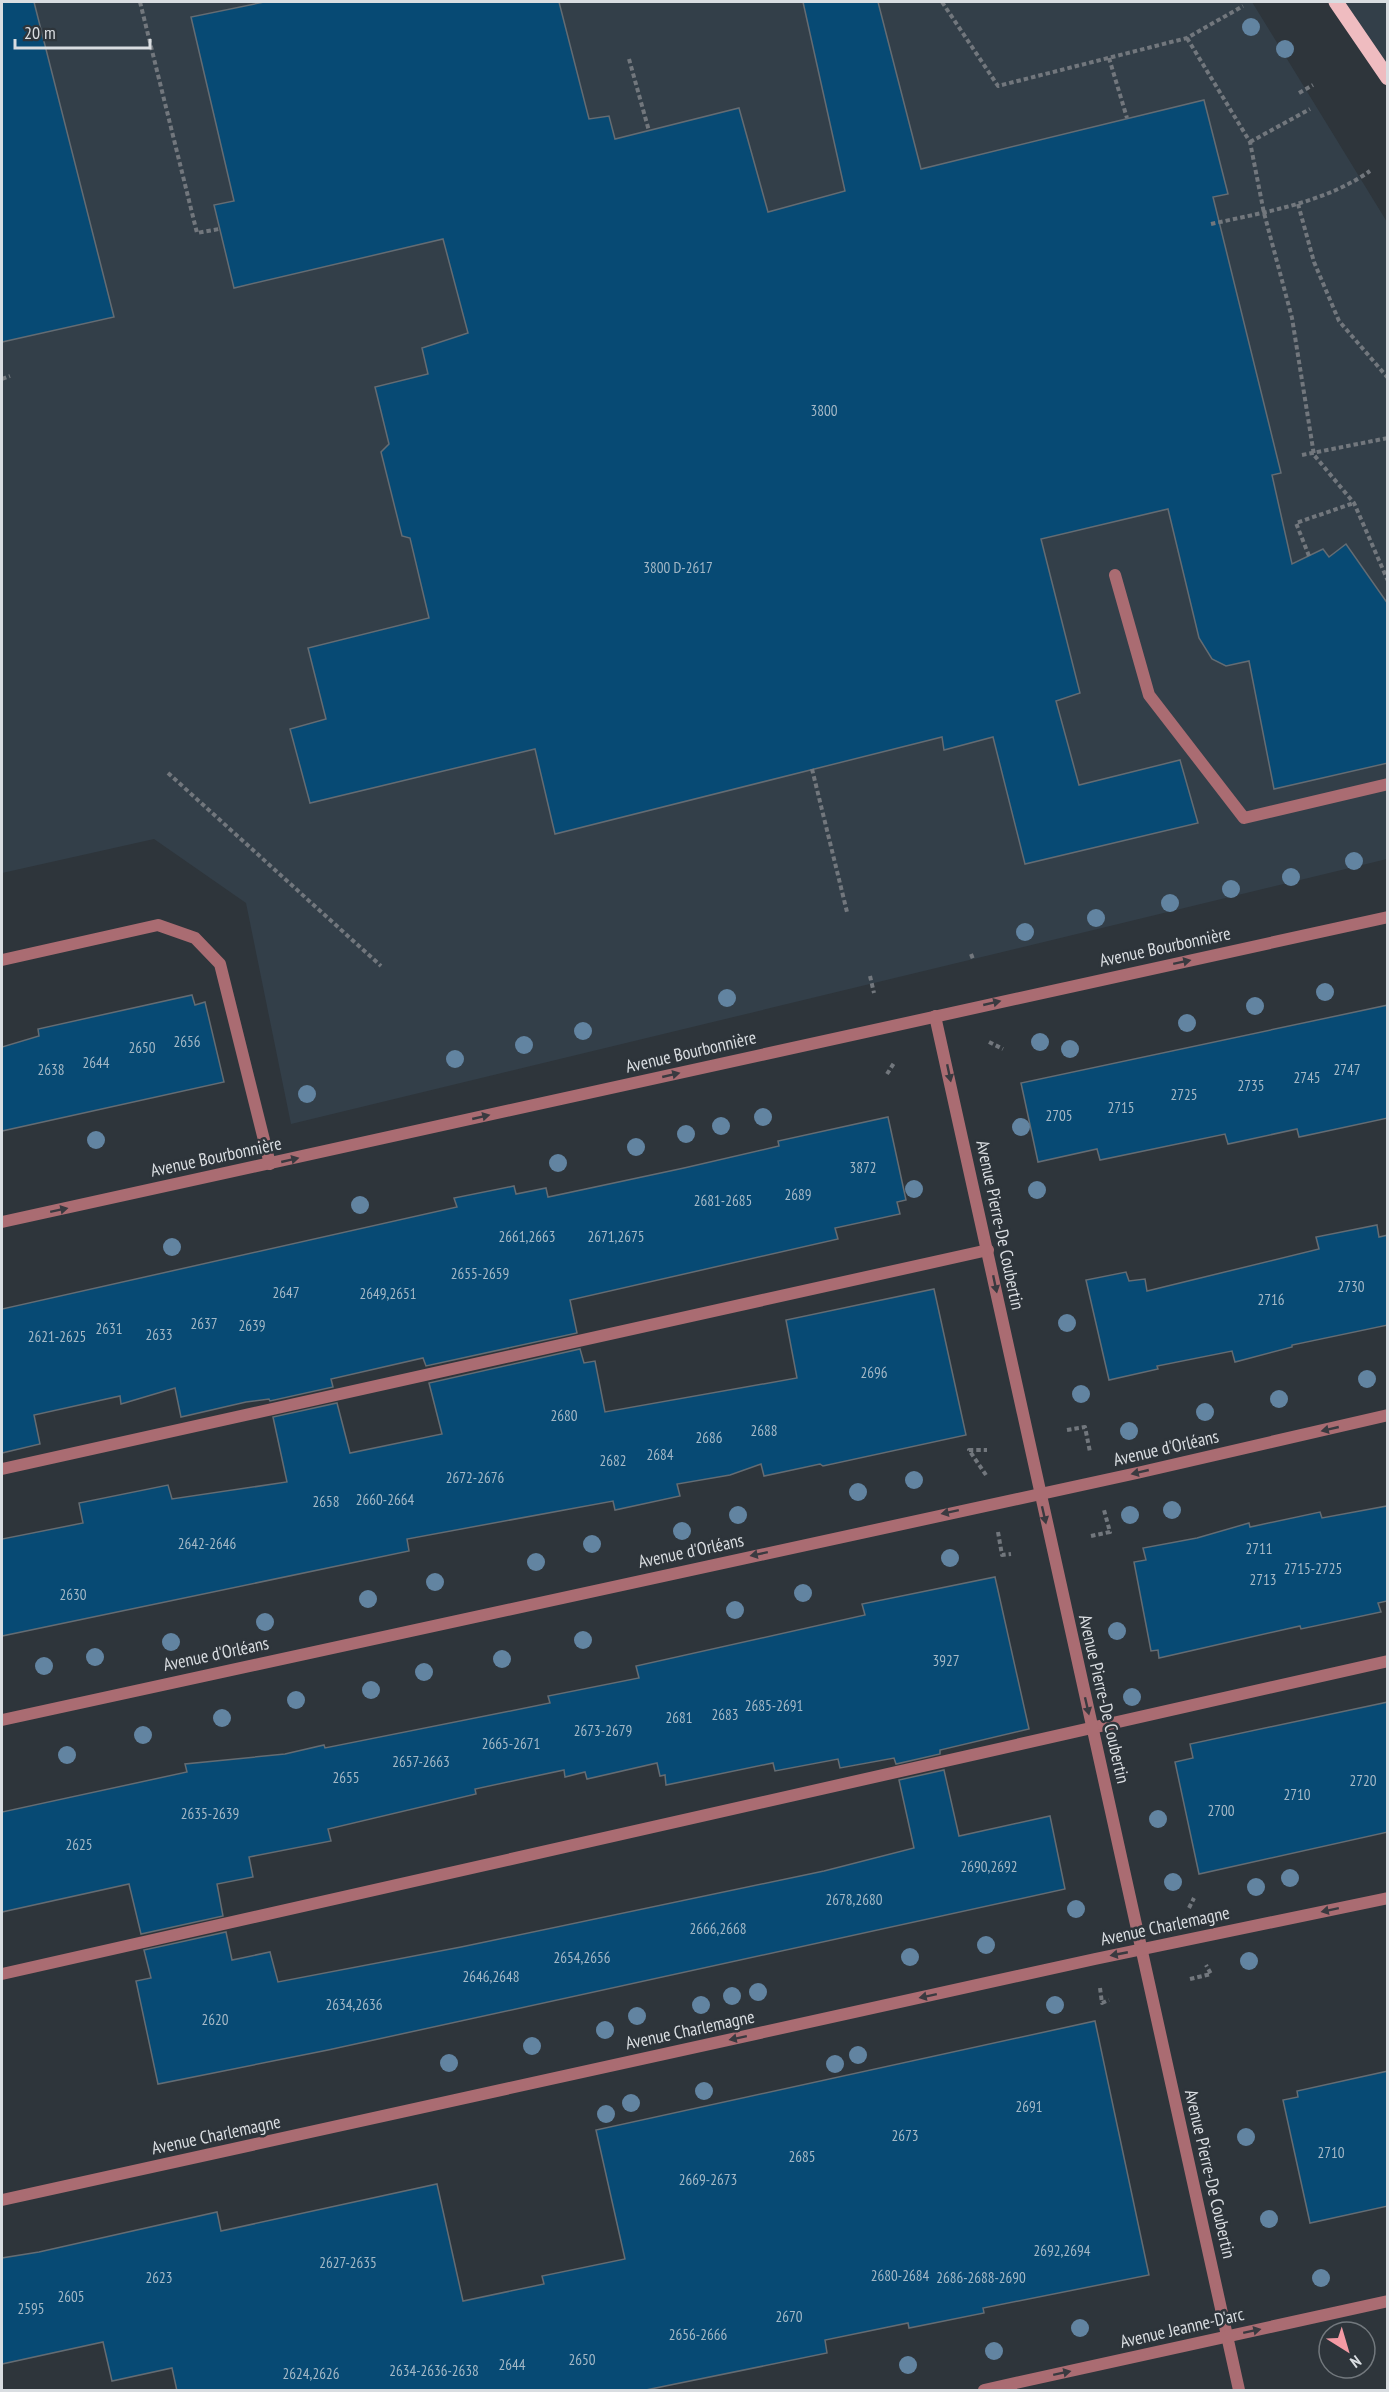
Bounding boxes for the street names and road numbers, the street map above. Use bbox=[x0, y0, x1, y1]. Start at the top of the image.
street label: Avenue Bourbonnière bbox=[1097, 921, 1233, 972]
street label: Avenue Bourbonnière bbox=[623, 1025, 758, 1078]
street label: Avenue Bourbonnière bbox=[148, 1131, 284, 1182]
street label: Avenue Pierre-De Coubertin bbox=[971, 1138, 1030, 1312]
street label: Avenue d'Orléans bbox=[1111, 1424, 1221, 1471]
street label: Avenue d'Orléans bbox=[636, 1528, 746, 1573]
street label: Avenue Pierre-De Coubertin bbox=[1074, 1612, 1135, 1786]
street label: Avenue d'Orléans bbox=[161, 1631, 271, 1676]
street label: Avenue Charlemagne bbox=[1098, 1901, 1232, 1950]
street label: Avenue Charlemagne bbox=[623, 2005, 757, 2054]
street label: Avenue Pierre-De Coubertin bbox=[1180, 2087, 1241, 2261]
street label: Avenue Charlemagne bbox=[149, 2110, 283, 2159]
street label: Avenue Jeanne-D'arc bbox=[1118, 2302, 1247, 2353]

